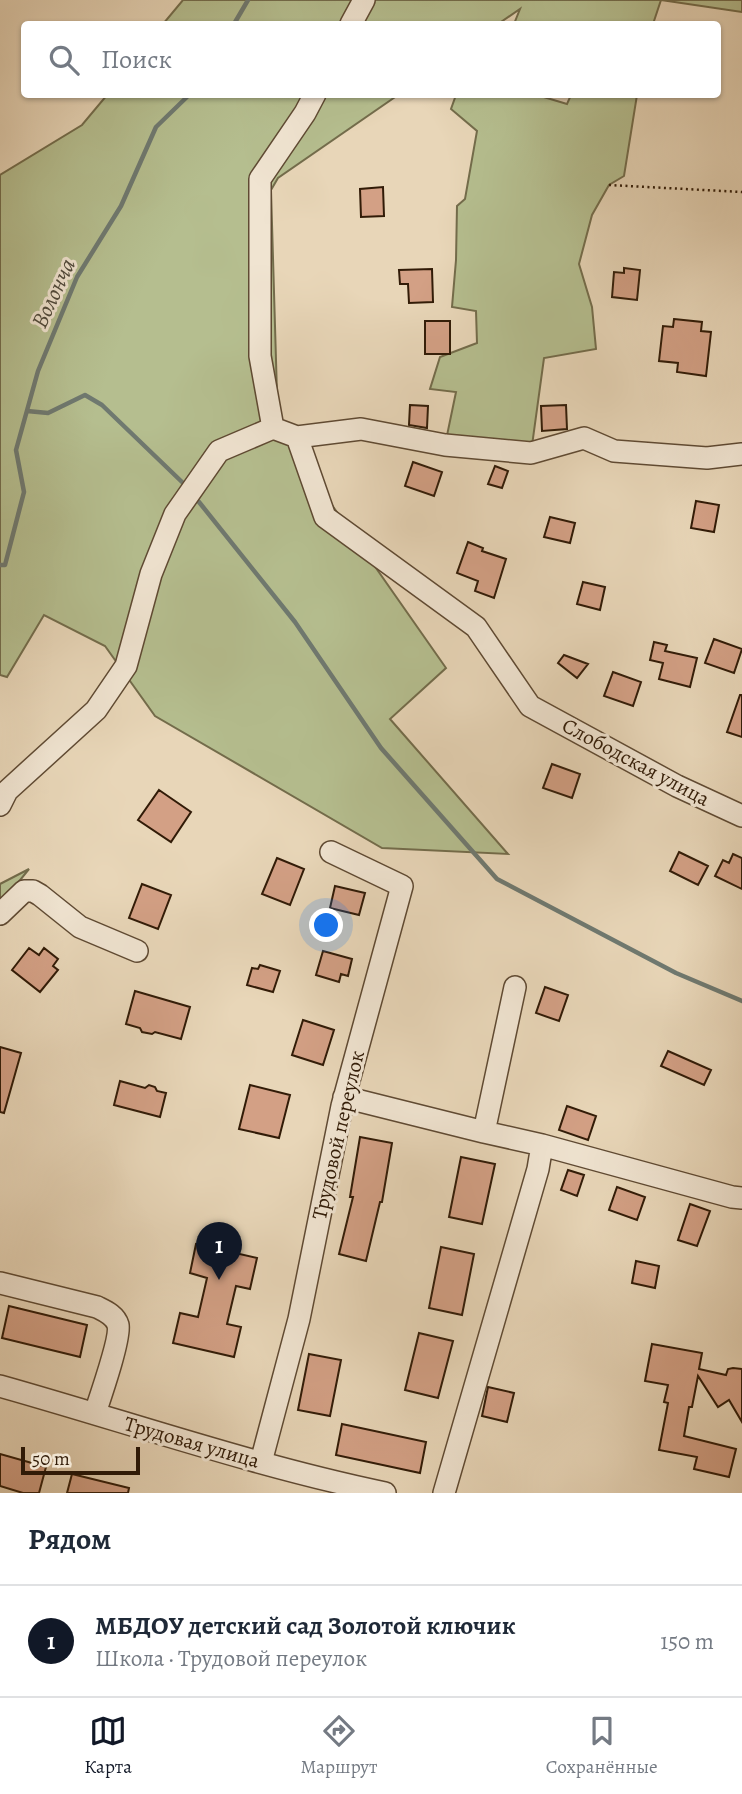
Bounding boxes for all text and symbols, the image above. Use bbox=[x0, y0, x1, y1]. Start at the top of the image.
search box bbox=[21, 21, 721, 98]
icon: search bbox=[45, 41, 83, 79]
text: Поиск bbox=[101, 42, 172, 77]
water label: Волонча bbox=[24, 253, 83, 333]
street label: Слободская улица bbox=[557, 711, 715, 813]
your location bbox=[309, 908, 343, 942]
street label: Трудовой переулок bbox=[305, 1048, 371, 1222]
pin: 1 bbox=[196, 1222, 242, 1280]
street label: Трудовая улица bbox=[121, 1409, 263, 1475]
scale bar bbox=[21, 1444, 140, 1476]
text: 50 m bbox=[32, 1446, 70, 1472]
text: Рядом bbox=[28, 1519, 111, 1559]
text: МБДОУ детский сад Золотой ключик bbox=[95, 1608, 516, 1643]
text: 1 bbox=[47, 1626, 55, 1657]
text: 150 m bbox=[660, 1626, 714, 1657]
text: Школа · Трудовой переулок bbox=[95, 1643, 367, 1674]
tab: Карта bbox=[84, 1712, 132, 1780]
tab: Маршрут bbox=[300, 1712, 377, 1780]
tab: Сохранённые bbox=[546, 1712, 658, 1780]

